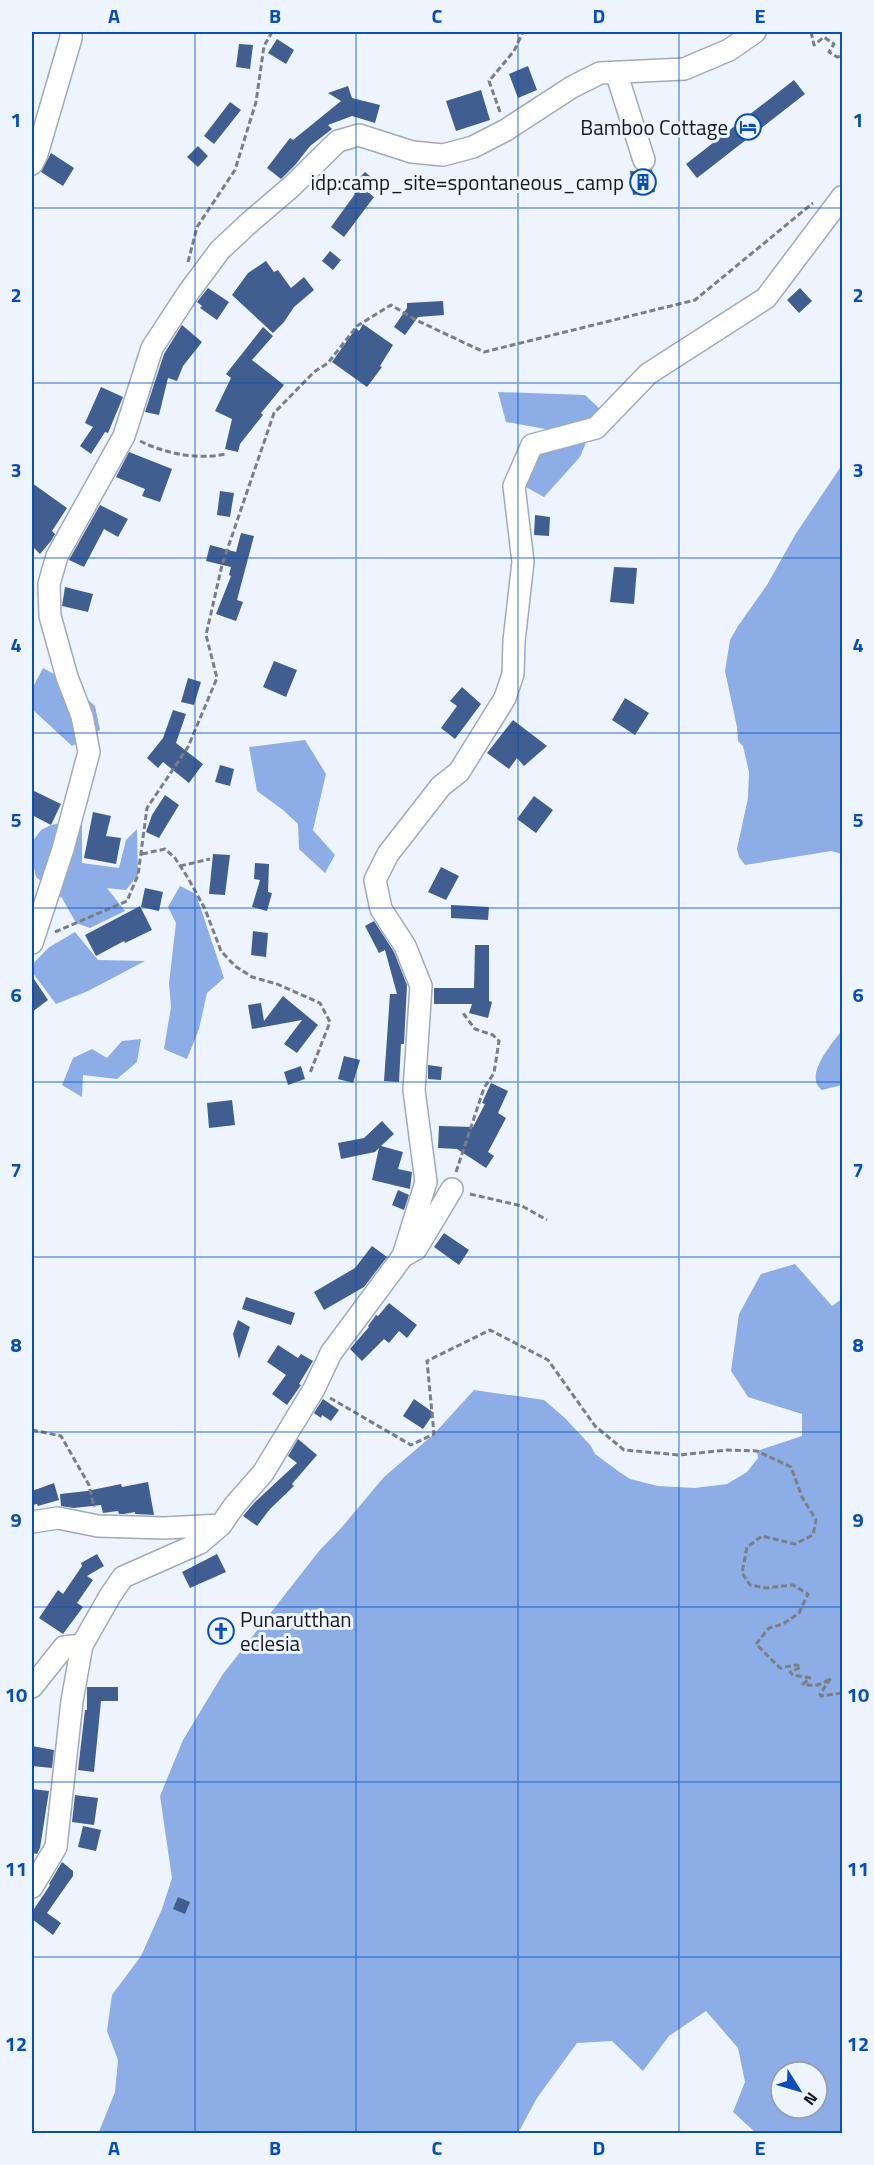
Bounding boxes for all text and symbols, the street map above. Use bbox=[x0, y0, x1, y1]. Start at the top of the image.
text: A bbox=[108, 0, 120, 31]
text: B bbox=[269, 0, 281, 31]
text: C bbox=[432, 0, 443, 31]
text: D bbox=[593, 0, 605, 31]
text: E bbox=[754, 0, 766, 31]
text: 1 bbox=[10, 104, 22, 135]
text: 1 bbox=[852, 104, 864, 135]
place label: Bamboo Cottage bbox=[580, 111, 728, 143]
hotel icon: Bamboo Cottage bbox=[733, 112, 763, 142]
place label: idp:camp_site=spontaneous_camp bbox=[311, 166, 624, 198]
building icon: idp:camp_site=spontaneous_camp bbox=[628, 167, 658, 197]
text: 2 bbox=[10, 279, 22, 310]
text: 2 bbox=[852, 279, 864, 310]
text: 3 bbox=[10, 454, 22, 485]
text: 3 bbox=[852, 454, 864, 485]
text: 4 bbox=[10, 629, 22, 660]
text: 4 bbox=[852, 629, 864, 660]
text: 5 bbox=[10, 804, 22, 835]
text: 5 bbox=[852, 804, 864, 835]
text: 6 bbox=[10, 979, 22, 1010]
text: 6 bbox=[852, 979, 864, 1010]
text: 7 bbox=[10, 1154, 22, 1185]
text: 7 bbox=[852, 1154, 864, 1185]
text: 8 bbox=[10, 1329, 22, 1360]
text: 8 bbox=[852, 1329, 864, 1360]
text: 9 bbox=[10, 1504, 22, 1535]
text: 9 bbox=[852, 1504, 864, 1535]
place label: Punarutthan eclesia bbox=[240, 1603, 352, 1659]
church icon: Punarutthan eclesia bbox=[206, 1616, 236, 1646]
text: 10 bbox=[5, 1679, 27, 1710]
text: 10 bbox=[847, 1679, 869, 1710]
text: 11 bbox=[5, 1853, 27, 1884]
text: 11 bbox=[847, 1853, 869, 1884]
text: 12 bbox=[5, 2028, 27, 2059]
text: 12 bbox=[847, 2028, 869, 2059]
north arrow bbox=[769, 2060, 829, 2120]
text: N bbox=[798, 2087, 824, 2111]
text: A bbox=[108, 2132, 120, 2163]
text: B bbox=[269, 2132, 281, 2163]
text: C bbox=[432, 2132, 443, 2163]
text: D bbox=[593, 2132, 605, 2163]
text: E bbox=[754, 2132, 766, 2163]

